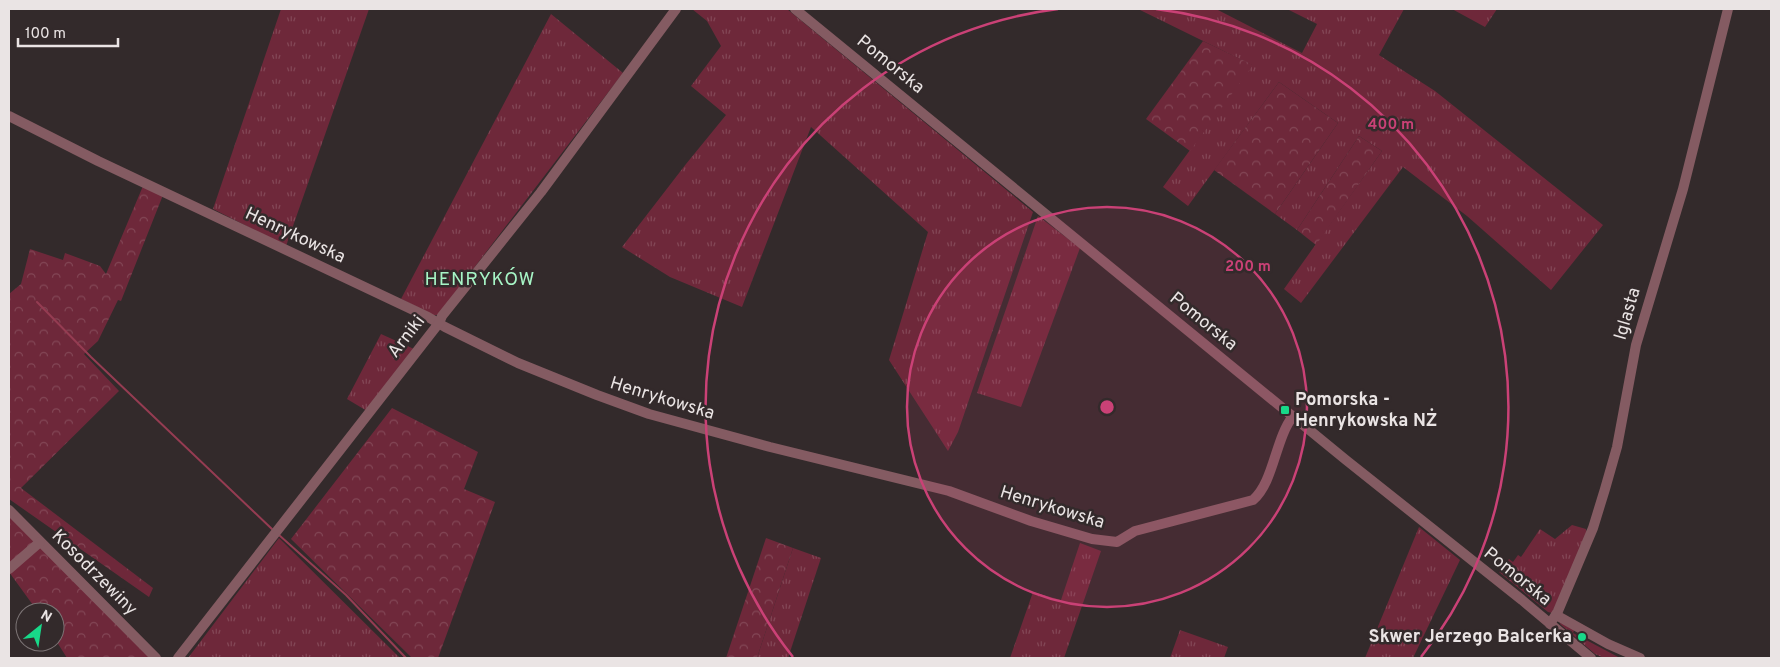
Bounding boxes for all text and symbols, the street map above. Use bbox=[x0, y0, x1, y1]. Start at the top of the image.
scale bar bbox=[18, 15, 118, 47]
text: 100 m bbox=[25, 25, 66, 44]
street label: Pomorska bbox=[851, 31, 929, 99]
text: 400 m bbox=[1368, 116, 1414, 135]
street label: Henrykowska bbox=[241, 203, 349, 269]
text: 200 m bbox=[1225, 258, 1271, 277]
district label: HENRYKÓW bbox=[424, 267, 536, 292]
street label: Iglasta bbox=[1610, 285, 1646, 343]
street label: Pomorska bbox=[1164, 288, 1242, 356]
street label: Arniki bbox=[383, 311, 431, 363]
street label: Henrykowska bbox=[607, 372, 717, 426]
place label: Pomorska - Henrykowska NŻ bbox=[1295, 389, 1437, 433]
centre of rings bbox=[1098, 398, 1116, 416]
marker: Pomorska - Henrykowska NŻ bbox=[1279, 404, 1291, 416]
street label: Henrykowska bbox=[997, 481, 1107, 535]
street label: Kosodrzewiny bbox=[46, 525, 142, 621]
street label: Pomorska bbox=[1478, 543, 1556, 611]
north arrow bbox=[15, 602, 65, 652]
text: N bbox=[37, 607, 54, 627]
place label: Skwer Jerzego Balcerka bbox=[1369, 626, 1572, 649]
marker: Skwer Jerzego Balcerka bbox=[1576, 631, 1588, 643]

